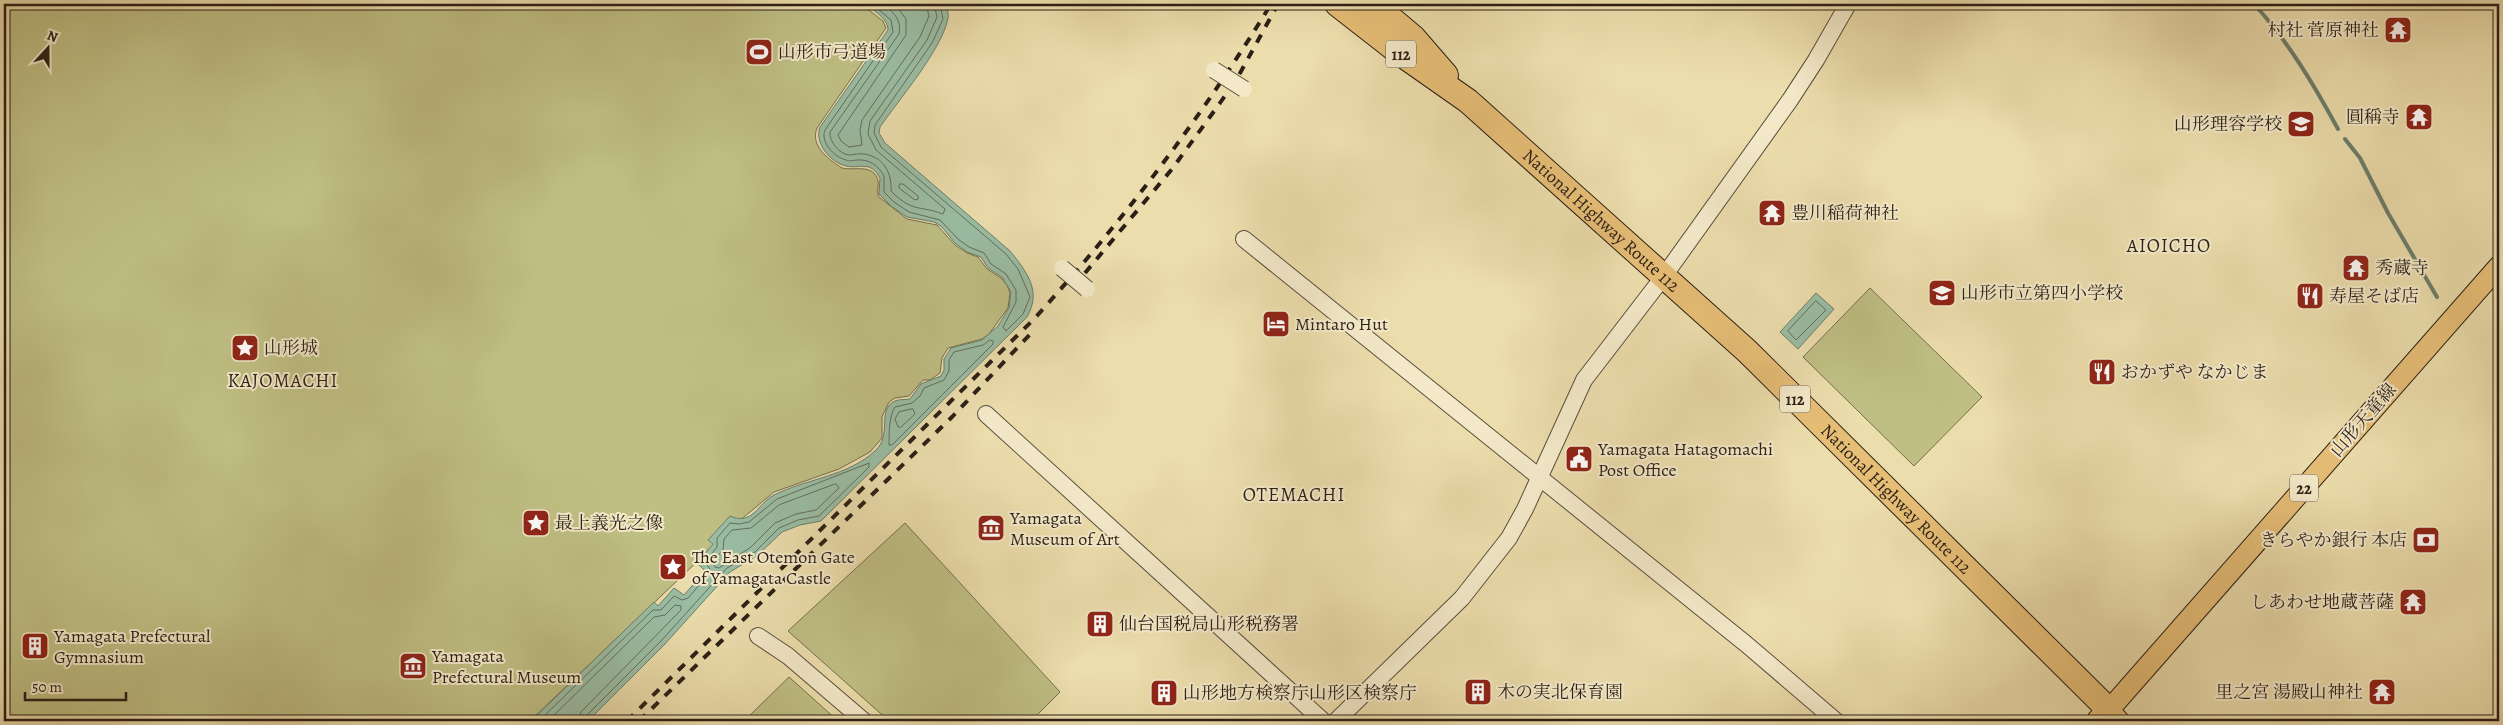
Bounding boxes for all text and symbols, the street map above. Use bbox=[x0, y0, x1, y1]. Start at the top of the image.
temple icon: 村社 菅原神社 bbox=[2383, 15, 2413, 45]
place label: 村社 菅原神社 bbox=[2267, 18, 2379, 42]
north arrow bbox=[22, 22, 72, 72]
text: N bbox=[44, 26, 61, 47]
sports icon: 山形市弓道場 bbox=[744, 37, 774, 67]
place label: 山形市弓道場 bbox=[778, 40, 886, 64]
road number: 112 bbox=[1386, 41, 1416, 68]
temple icon: 圓稱寺 bbox=[2404, 102, 2434, 132]
place label: 圓稱寺 bbox=[2346, 105, 2400, 129]
school or university icon: 山形理容学校 bbox=[2286, 109, 2316, 139]
place label: 山形理容学校 bbox=[2174, 112, 2282, 136]
street label: National Highway Route 112 bbox=[1517, 143, 1685, 298]
temple icon: 豊川稲荷神社 bbox=[1757, 198, 1787, 228]
place label: 豊川稲荷神社 bbox=[1791, 201, 1899, 225]
district label: AIOICHO bbox=[2126, 233, 2211, 259]
temple icon: 秀蔵寺 bbox=[2341, 253, 2371, 283]
place label: 秀蔵寺 bbox=[2375, 256, 2429, 280]
school or university icon: 山形市立第四小学校 bbox=[1927, 278, 1957, 308]
place label: 山形市立第四小学校 bbox=[1961, 281, 2123, 305]
restaurant icon: 寿屋そば店 bbox=[2295, 281, 2325, 311]
place label: 寿屋そば店 bbox=[2329, 284, 2419, 308]
hotel icon: Mintaro Hut bbox=[1261, 309, 1291, 339]
place label: Mintaro Hut bbox=[1295, 312, 1388, 336]
place icon: 山形城 bbox=[230, 333, 260, 363]
place label: 山形城 bbox=[264, 336, 318, 360]
restaurant icon: おかずや なかじま bbox=[2087, 357, 2117, 387]
place label: おかずや なかじま bbox=[2121, 360, 2269, 384]
district label: KAJOMACHI bbox=[228, 368, 338, 394]
street label: 山形天童線 bbox=[2324, 378, 2402, 462]
road number: 112 bbox=[1780, 386, 1810, 412]
street label: National Highway Route 112 bbox=[1816, 419, 1977, 580]
place label: Yamagata Hatagomachi Post Office bbox=[1597, 437, 1773, 482]
public building icon: Yamagata Hatagomachi Post Office bbox=[1564, 444, 1594, 474]
road number: 22 bbox=[2290, 474, 2318, 502]
district label: OTEMACHI bbox=[1243, 482, 1345, 508]
place label: Yamagata Museum of Art bbox=[1009, 506, 1120, 551]
place icon: 最上義光之像 bbox=[521, 508, 551, 538]
place label: 最上義光之像 bbox=[555, 511, 663, 535]
museum icon: Yamagata Museum of Art bbox=[976, 513, 1006, 543]
bank icon: きらやか銀行 本店 bbox=[2411, 525, 2441, 555]
place label: きらやか銀行 本店 bbox=[2259, 528, 2407, 552]
place label: The East Otemon Gate of Yamagata Castle bbox=[692, 545, 855, 590]
place icon: The East Otemon Gate of Yamagata Castle bbox=[658, 552, 688, 582]
temple icon: しあわせ地蔵菩薩 bbox=[2398, 587, 2428, 617]
place label: しあわせ地蔵菩薩 bbox=[2250, 590, 2394, 614]
building icon: 仙台国税局山形税務署 bbox=[1085, 609, 1115, 639]
place label: 仙台国税局山形税務署 bbox=[1119, 612, 1299, 636]
place label: Yamagata Prefectural Gymnasium bbox=[53, 624, 211, 669]
building icon: Yamagata Prefectural Gymnasium bbox=[20, 631, 50, 661]
place label: Yamagata Prefectural Museum bbox=[431, 644, 581, 689]
museum icon: Yamagata Prefectural Museum bbox=[398, 651, 428, 681]
scale bar bbox=[25, 670, 126, 702]
text: 50 m bbox=[32, 677, 62, 697]
building icon: 木の実北保育園 bbox=[1463, 677, 1493, 707]
temple icon: 里之宮 湯殿山神社 bbox=[2367, 677, 2397, 707]
building icon: 山形地方検察庁山形区検察庁 bbox=[1149, 678, 1179, 708]
place label: 木の実北保育園 bbox=[1497, 680, 1623, 704]
place label: 里之宮 湯殿山神社 bbox=[2215, 680, 2363, 704]
place label: 山形地方検察庁山形区検察庁 bbox=[1183, 681, 1417, 705]

